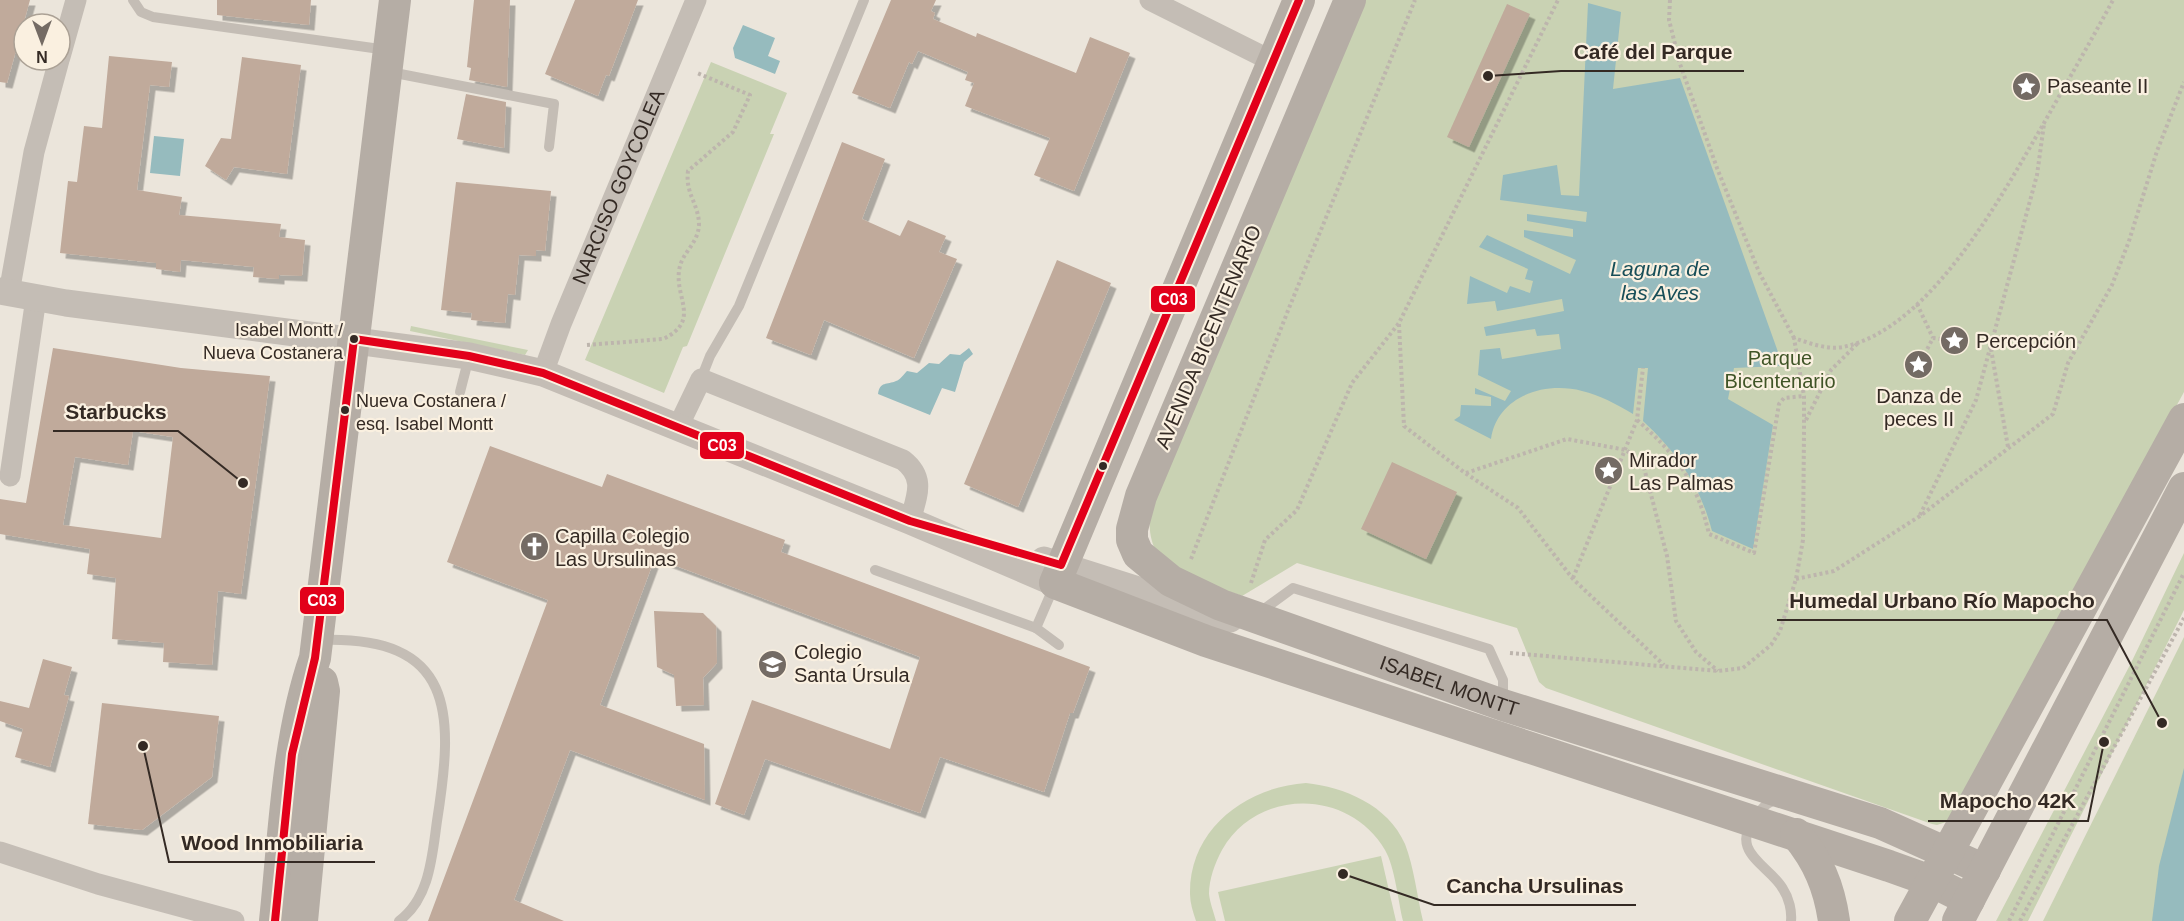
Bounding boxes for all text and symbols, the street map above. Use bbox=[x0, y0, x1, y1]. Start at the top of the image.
north arrow bbox=[12, 12, 72, 72]
callout: Café del Parque bbox=[1561, 32, 1744, 71]
text: Café del Parque bbox=[1574, 40, 1732, 63]
text: N bbox=[36, 48, 48, 65]
place icon: Paseante II bbox=[2010, 70, 2042, 102]
place label: Paseante II bbox=[2047, 75, 2148, 97]
street label: NARCISO GOYCOLEA bbox=[568, 85, 669, 287]
street label: AVENIDA BICENTENARIO bbox=[1151, 222, 1265, 452]
water label: Laguna de las Aves bbox=[1610, 257, 1710, 304]
line badge: C03 bbox=[1150, 285, 1196, 313]
text: C03 bbox=[1158, 291, 1188, 308]
place label: Isabel Montt / Nueva Costanera bbox=[203, 320, 344, 363]
place icon: Percepción bbox=[1939, 325, 1971, 357]
place label: Percepción bbox=[1976, 330, 2076, 352]
marker: Isabel Montt / Nueva Costanera bbox=[348, 333, 360, 345]
park label: Parque Bicentenario bbox=[1724, 347, 1836, 392]
place icon: Danza de peces II bbox=[1903, 349, 1935, 381]
place label: Danza de peces II bbox=[1876, 385, 1962, 430]
place label: Nueva Costanera / esq. Isabel Montt bbox=[356, 391, 506, 434]
callout: Starbucks bbox=[53, 392, 178, 431]
text: Starbucks bbox=[65, 400, 167, 423]
marker: Nueva Costanera / esq. Isabel Montt bbox=[339, 404, 351, 416]
line badge: C03 bbox=[699, 431, 745, 460]
text: C03 bbox=[707, 437, 737, 454]
place label: Mirador Las Palmas bbox=[1629, 449, 1734, 494]
place icon: Mirador Las Palmas bbox=[1592, 455, 1624, 487]
unlabelled marker bbox=[1097, 460, 1109, 472]
place label: Capilla Colegio Las Ursulinas bbox=[555, 525, 690, 570]
church icon: Capilla Colegio Las Ursulinas bbox=[518, 531, 550, 563]
callout: Humedal Urbano Río Mapocho bbox=[1777, 581, 2107, 620]
line badge: C03 bbox=[299, 586, 345, 615]
text: Humedal Urbano Río Mapocho bbox=[1789, 589, 2095, 612]
text: C03 bbox=[307, 592, 337, 609]
place label: Colegio Santa Úrsula bbox=[794, 641, 910, 686]
school or university icon: Colegio Santa Úrsula bbox=[757, 648, 789, 680]
street label: ISABEL MONTT bbox=[1377, 651, 1522, 720]
callout: Mapocho 42K bbox=[1928, 782, 2088, 821]
text: Mapocho 42K bbox=[1940, 789, 2076, 812]
callout: Wood Inmobiliaria bbox=[169, 823, 375, 862]
text: Wood Inmobiliaria bbox=[181, 831, 363, 854]
callout: Cancha Ursulinas bbox=[1434, 866, 1636, 905]
text: Cancha Ursulinas bbox=[1446, 874, 1624, 897]

